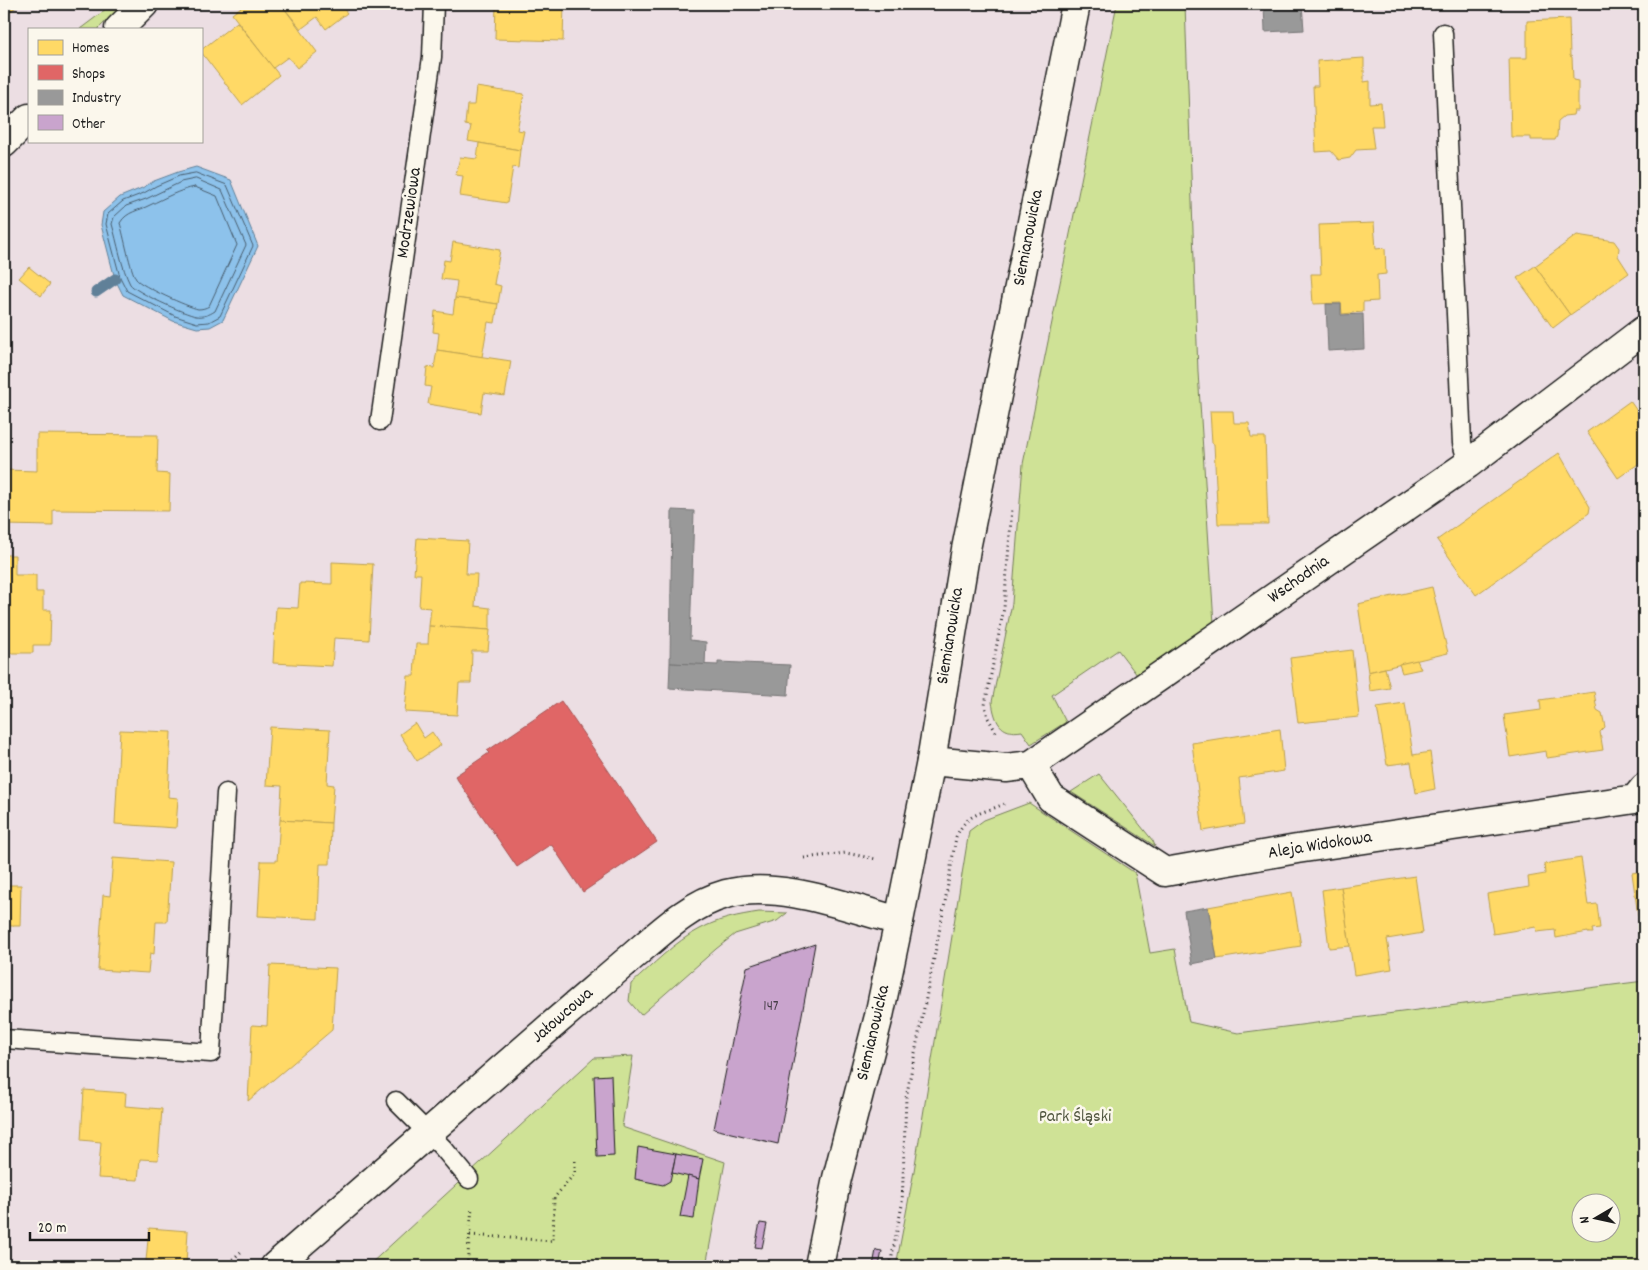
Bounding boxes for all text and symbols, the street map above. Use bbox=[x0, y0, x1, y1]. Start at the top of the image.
legend bbox=[28, 28, 202, 142]
text: Homes bbox=[72, 38, 110, 60]
text: Shops bbox=[72, 64, 105, 86]
text: Industry bbox=[72, 88, 121, 110]
text: Other bbox=[72, 114, 106, 136]
street label: Modrzewiowa bbox=[391, 165, 429, 260]
street label: Siemianowicka bbox=[1007, 187, 1051, 288]
street label: Wschodnia bbox=[1263, 549, 1335, 610]
street label: Siemianowicka bbox=[931, 585, 971, 686]
street label: Aleja Widokowa bbox=[1266, 825, 1374, 867]
street label: Jałowcowa bbox=[527, 982, 600, 1050]
street label: Siemianowicka bbox=[851, 982, 897, 1083]
house number: 147 bbox=[763, 996, 779, 1018]
park label: Park Śląski bbox=[1039, 1105, 1111, 1130]
north arrow bbox=[1570, 1192, 1620, 1242]
scale bar bbox=[30, 1210, 149, 1242]
text: N bbox=[1575, 1215, 1596, 1225]
text: 20 m bbox=[38, 1218, 66, 1240]

